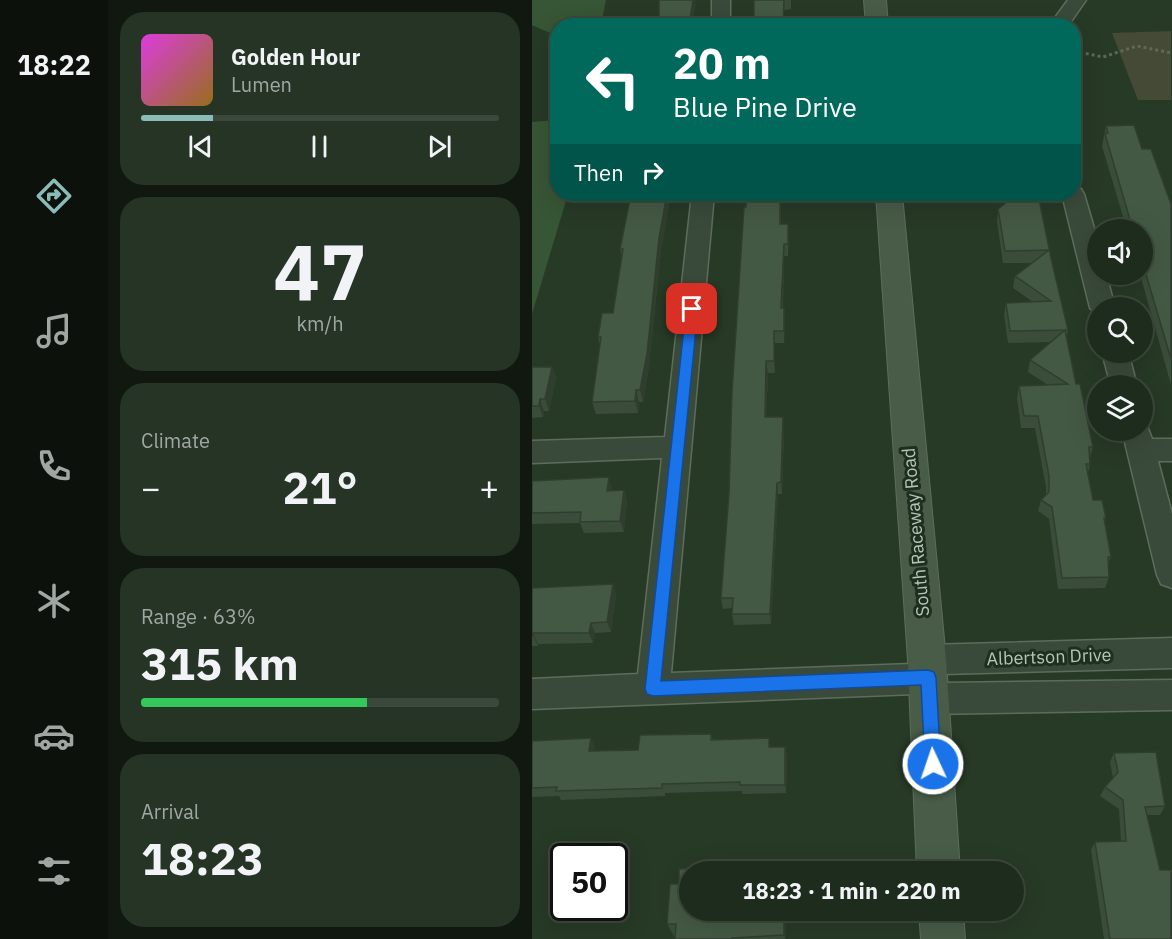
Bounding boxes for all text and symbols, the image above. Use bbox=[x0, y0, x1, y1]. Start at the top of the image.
text: 20 m bbox=[673, 36, 771, 91]
text: Golden Hour bbox=[231, 42, 360, 71]
icon: left bbox=[574, 42, 652, 120]
text: 18:22 bbox=[17, 47, 91, 82]
text: Lumen bbox=[231, 71, 292, 98]
text: Blue Pine Drive bbox=[673, 89, 857, 124]
icon: previous bbox=[184, 130, 217, 163]
icon: pause bbox=[303, 130, 336, 163]
icon: next bbox=[423, 130, 456, 163]
icon: right bbox=[636, 156, 669, 189]
text: Then bbox=[574, 158, 624, 187]
icon: directions bbox=[33, 175, 75, 217]
map controls bbox=[1087, 219, 1153, 441]
button: sound bbox=[1087, 219, 1153, 285]
text: 47 bbox=[273, 220, 367, 321]
pin bbox=[666, 283, 717, 334]
icon: arrive bbox=[675, 292, 708, 325]
button: search bbox=[1087, 297, 1153, 363]
icon: music bbox=[33, 310, 75, 352]
text: km/h bbox=[296, 310, 344, 337]
button: layers bbox=[1087, 375, 1153, 441]
text: Climate bbox=[141, 427, 210, 454]
icon: phone bbox=[33, 445, 75, 487]
street label: South Raceway Road bbox=[897, 447, 934, 617]
text: 21° bbox=[282, 458, 358, 516]
text: − bbox=[141, 466, 161, 509]
text: + bbox=[479, 466, 499, 509]
icon: climate bbox=[33, 580, 75, 622]
text: Range · 63% bbox=[141, 603, 256, 630]
text: 315 km bbox=[141, 634, 299, 692]
street label: Albertson Drive bbox=[986, 643, 1112, 670]
icon: car bbox=[33, 715, 75, 757]
position arrow bbox=[901, 732, 965, 796]
text: Arrival bbox=[141, 798, 199, 825]
text: 18:23 bbox=[141, 829, 264, 887]
speed limit sign: 50 bbox=[550, 843, 628, 921]
icon: filters bbox=[33, 850, 75, 892]
text: 18:23 · 1 min · 220 m bbox=[742, 876, 961, 905]

